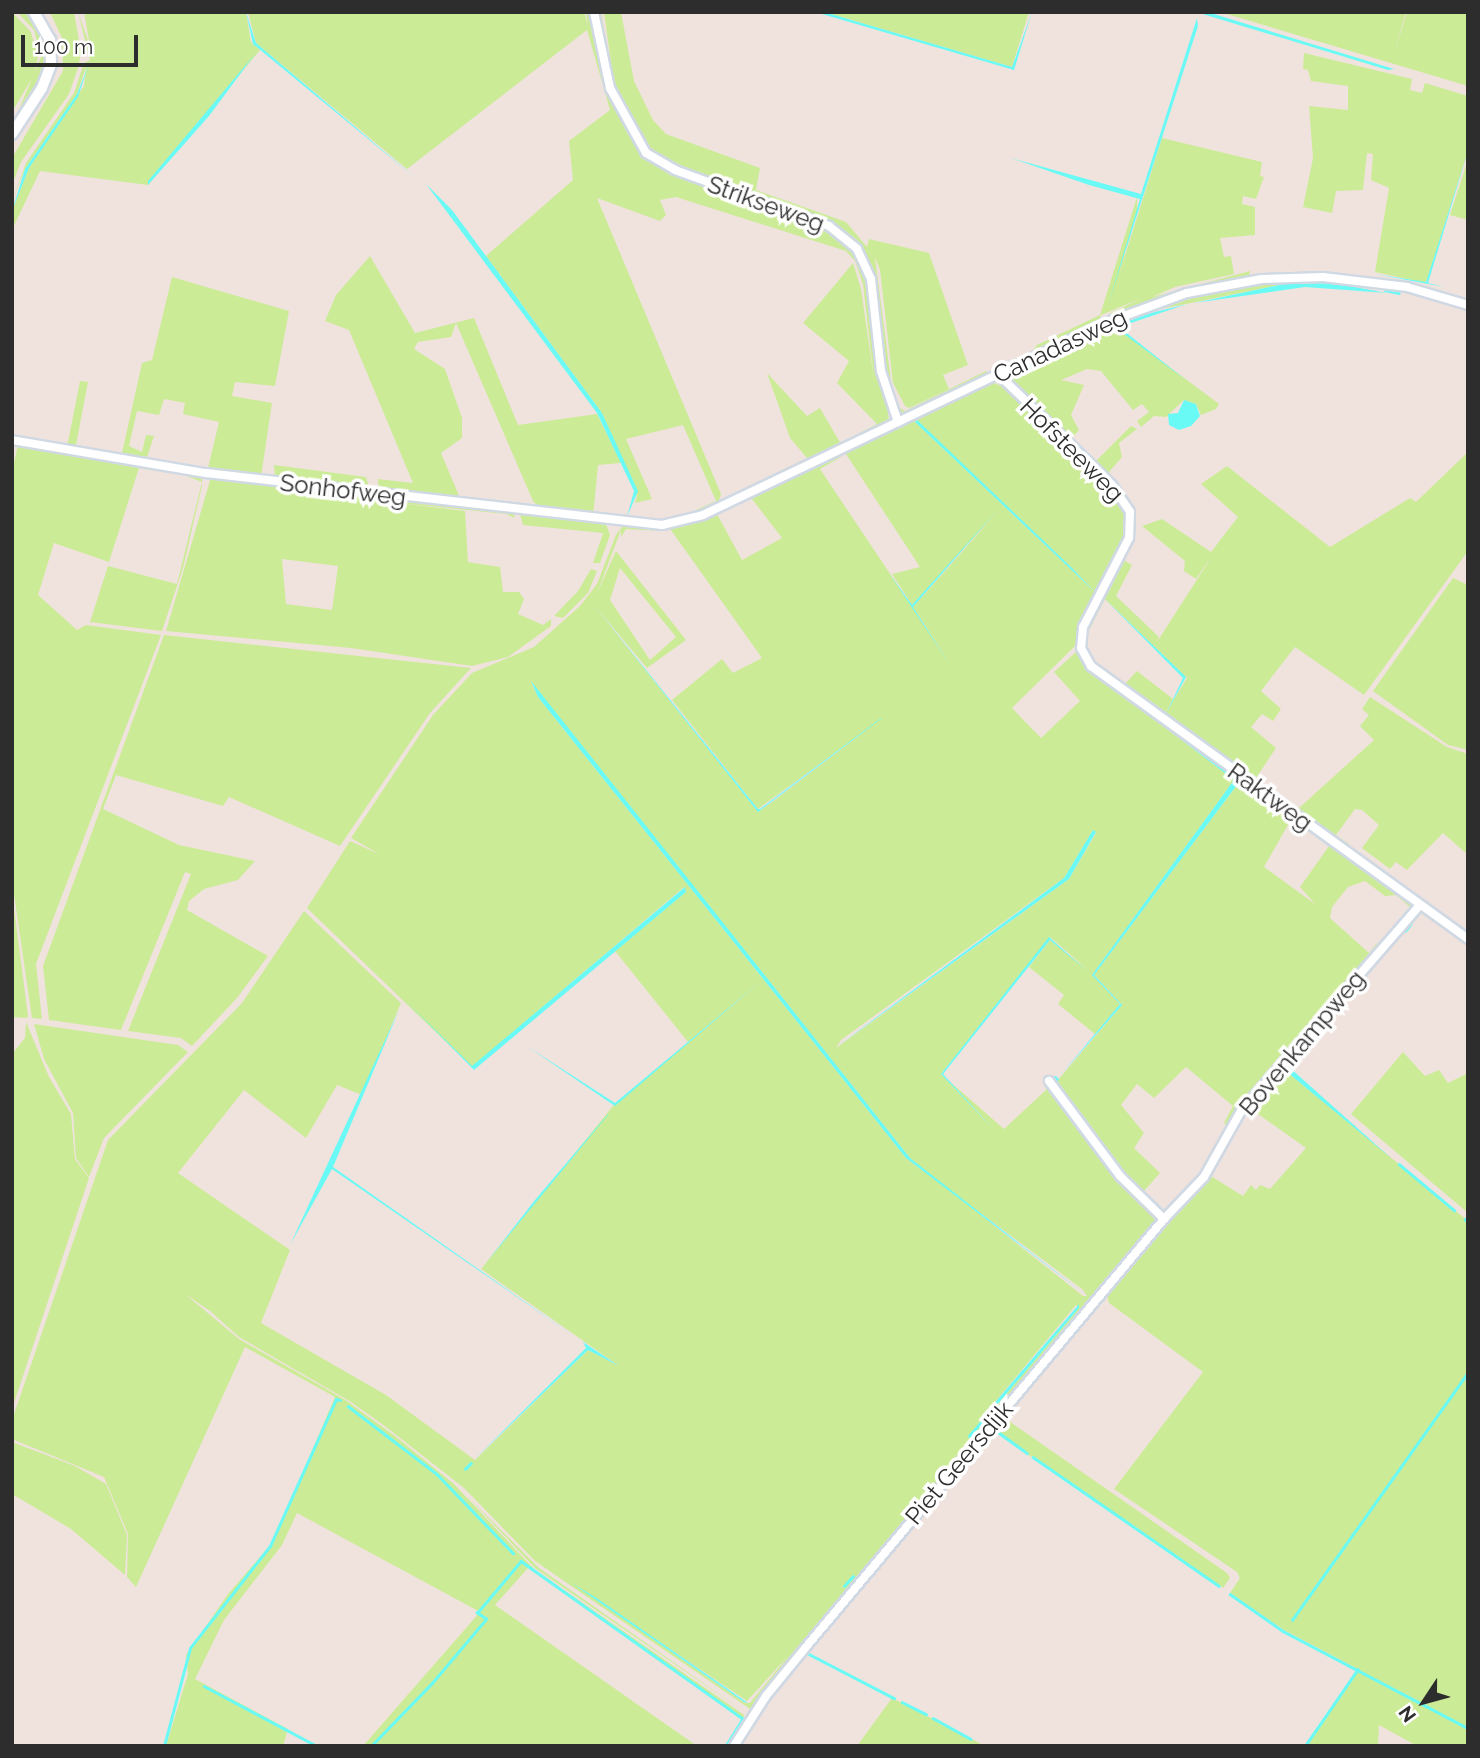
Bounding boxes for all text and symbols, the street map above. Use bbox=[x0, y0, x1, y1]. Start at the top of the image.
scale bar bbox=[24, 21, 142, 65]
text: 100 m bbox=[34, 34, 93, 59]
street label: Strikseweg bbox=[704, 170, 828, 238]
street label: Canadasweg bbox=[989, 303, 1131, 389]
street label: Hofsteeweg bbox=[1014, 392, 1130, 508]
street label: Sonhofweg bbox=[278, 468, 408, 512]
street label: Raktweg bbox=[1222, 757, 1318, 837]
street label: Bovenkampweg bbox=[1233, 965, 1371, 1121]
street label: Piet Geersdijk bbox=[899, 1396, 1019, 1530]
north arrow bbox=[1389, 1667, 1459, 1737]
text: N bbox=[1394, 1702, 1420, 1727]

